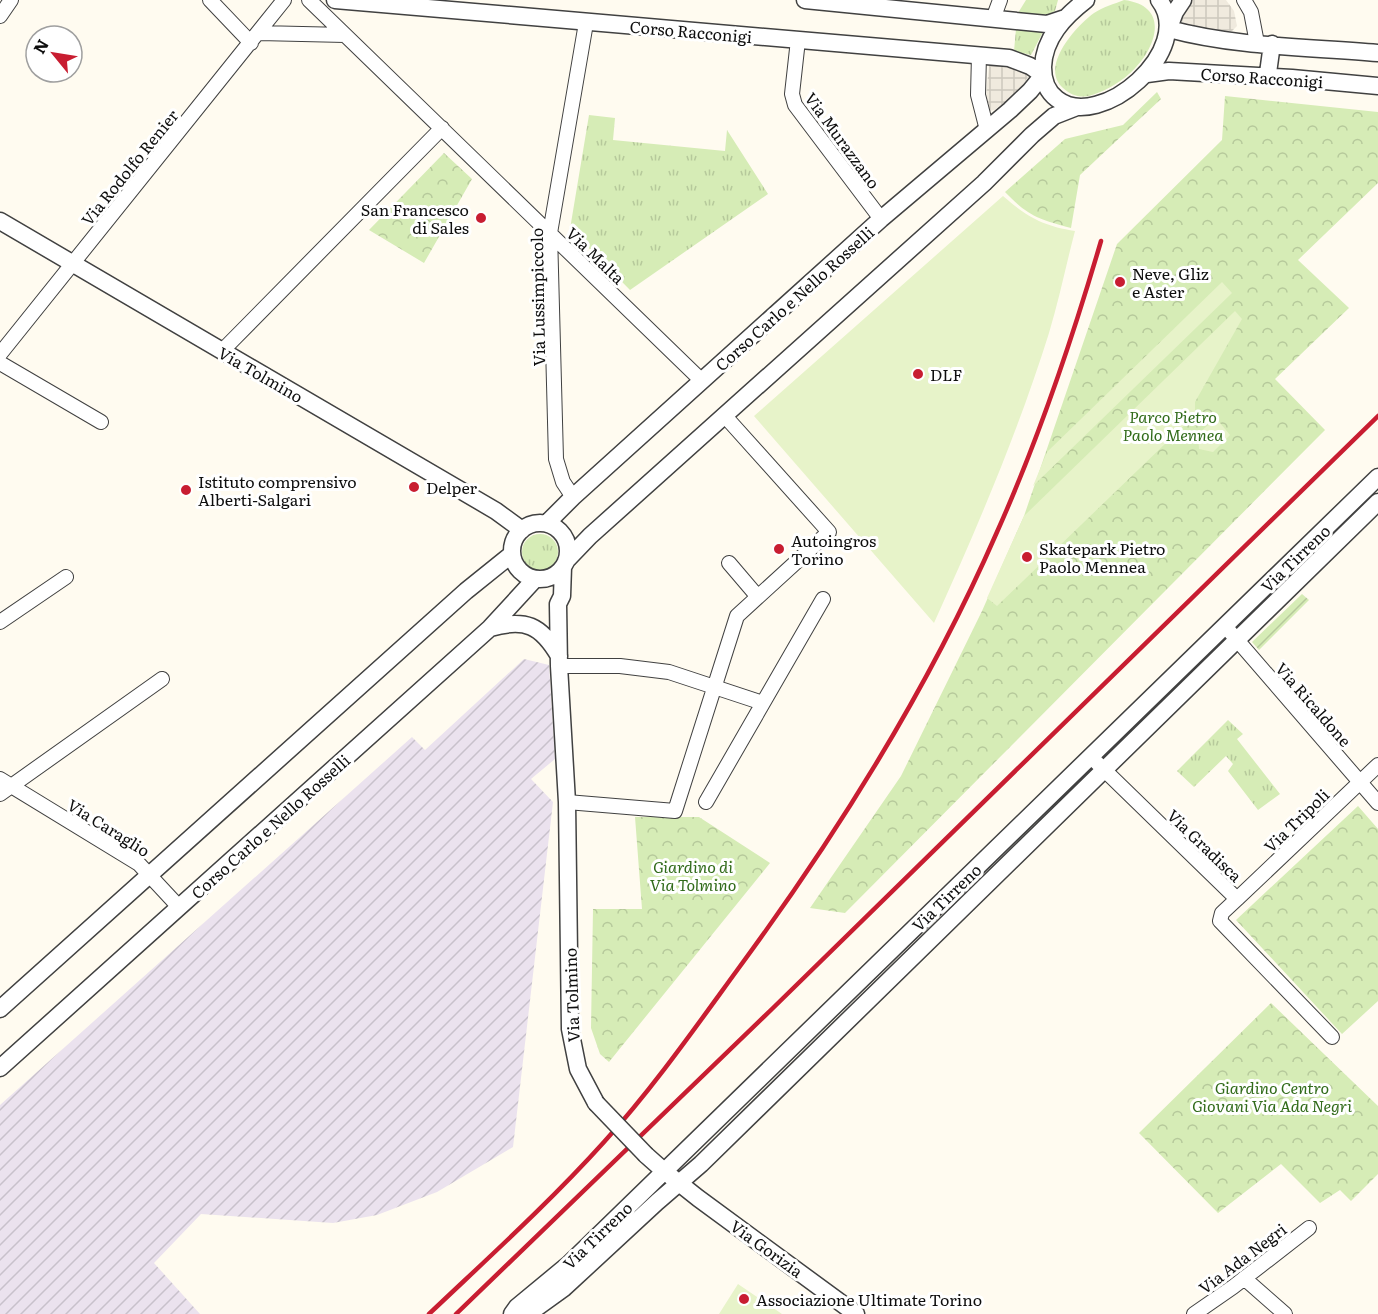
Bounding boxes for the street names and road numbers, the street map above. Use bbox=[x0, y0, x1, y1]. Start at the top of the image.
street label: Corso Racconigi bbox=[629, 14, 753, 48]
street label: Corso Racconigi bbox=[1200, 61, 1324, 93]
street label: Via Murazzano bbox=[800, 87, 886, 193]
street label: Via Rodolfo Renier bbox=[75, 104, 184, 230]
street label: Corso Carlo e Nello Rosselli bbox=[709, 220, 879, 376]
street label: Via Malta bbox=[561, 221, 631, 289]
street label: Via Lussimpiccolo bbox=[524, 227, 550, 367]
street label: Via Tolmino bbox=[214, 340, 308, 408]
street label: Via Tirreno bbox=[1255, 519, 1335, 597]
street label: Via Ricaldone bbox=[1270, 656, 1358, 752]
street label: Corso Carlo e Nello Rosselli bbox=[185, 748, 355, 904]
street label: Via Tripoli bbox=[1258, 783, 1334, 857]
street label: Via Caraglio bbox=[63, 792, 155, 862]
street label: Via Gradisca bbox=[1162, 803, 1248, 887]
street label: Via Tirreno bbox=[906, 858, 986, 936]
street label: Via Tolmino bbox=[557, 947, 585, 1043]
street label: Via Tirreno bbox=[557, 1196, 637, 1274]
street label: Via Gorizia bbox=[726, 1213, 809, 1283]
street label: Via Ada Negri bbox=[1193, 1217, 1291, 1299]

